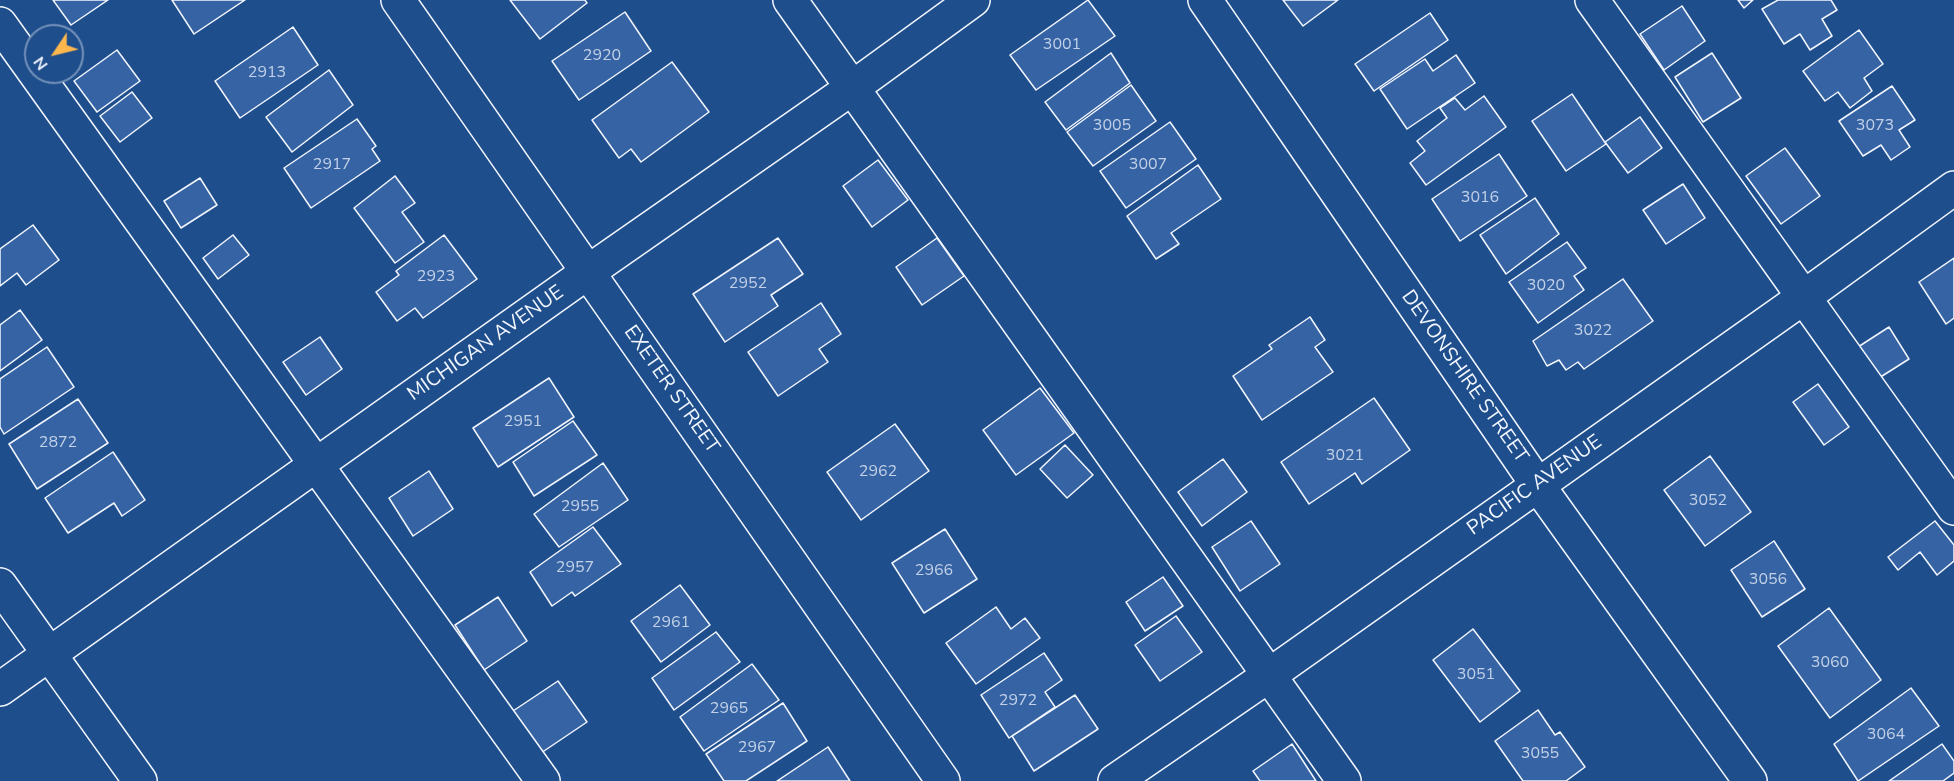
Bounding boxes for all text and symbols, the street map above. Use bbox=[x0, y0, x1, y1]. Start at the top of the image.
north arrow bbox=[24, 24, 84, 84]
house number: 3001 bbox=[1043, 35, 1081, 55]
house number: 2920 bbox=[583, 46, 621, 66]
text: N bbox=[28, 52, 53, 74]
house number: 2913 bbox=[248, 63, 286, 83]
house number: 3005 bbox=[1093, 116, 1131, 136]
house number: 3073 bbox=[1856, 116, 1894, 136]
house number: 2917 bbox=[313, 155, 351, 175]
house number: 3007 bbox=[1129, 155, 1167, 175]
house number: 3016 bbox=[1461, 188, 1499, 208]
house number: 2923 bbox=[417, 267, 455, 287]
house number: 2952 bbox=[729, 274, 767, 294]
house number: 3020 bbox=[1527, 276, 1565, 296]
street label: MICHIGAN AVENUE bbox=[403, 281, 569, 407]
street label: DEVONSHIRE STREET bbox=[1395, 286, 1533, 468]
street label: EXETER STREET bbox=[618, 321, 724, 459]
house number: 3022 bbox=[1574, 321, 1612, 341]
house number: 2951 bbox=[504, 412, 542, 432]
street label: PACIFIC AVENUE bbox=[1463, 431, 1607, 541]
house number: 2872 bbox=[39, 433, 77, 453]
house number: 3021 bbox=[1326, 446, 1364, 466]
house number: 2962 bbox=[859, 462, 897, 482]
house number: 3052 bbox=[1689, 491, 1727, 511]
house number: 2955 bbox=[561, 497, 599, 517]
house number: 2957 bbox=[556, 558, 594, 578]
house number: 2966 bbox=[915, 561, 953, 581]
house number: 3056 bbox=[1749, 570, 1787, 590]
house number: 2961 bbox=[652, 613, 690, 633]
house number: 3060 bbox=[1811, 653, 1849, 673]
house number: 3051 bbox=[1457, 665, 1495, 685]
house number: 2972 bbox=[999, 691, 1037, 711]
house number: 2965 bbox=[710, 699, 748, 719]
house number: 3064 bbox=[1867, 725, 1905, 745]
house number: 2967 bbox=[738, 738, 776, 758]
house number: 3055 bbox=[1521, 744, 1559, 764]

